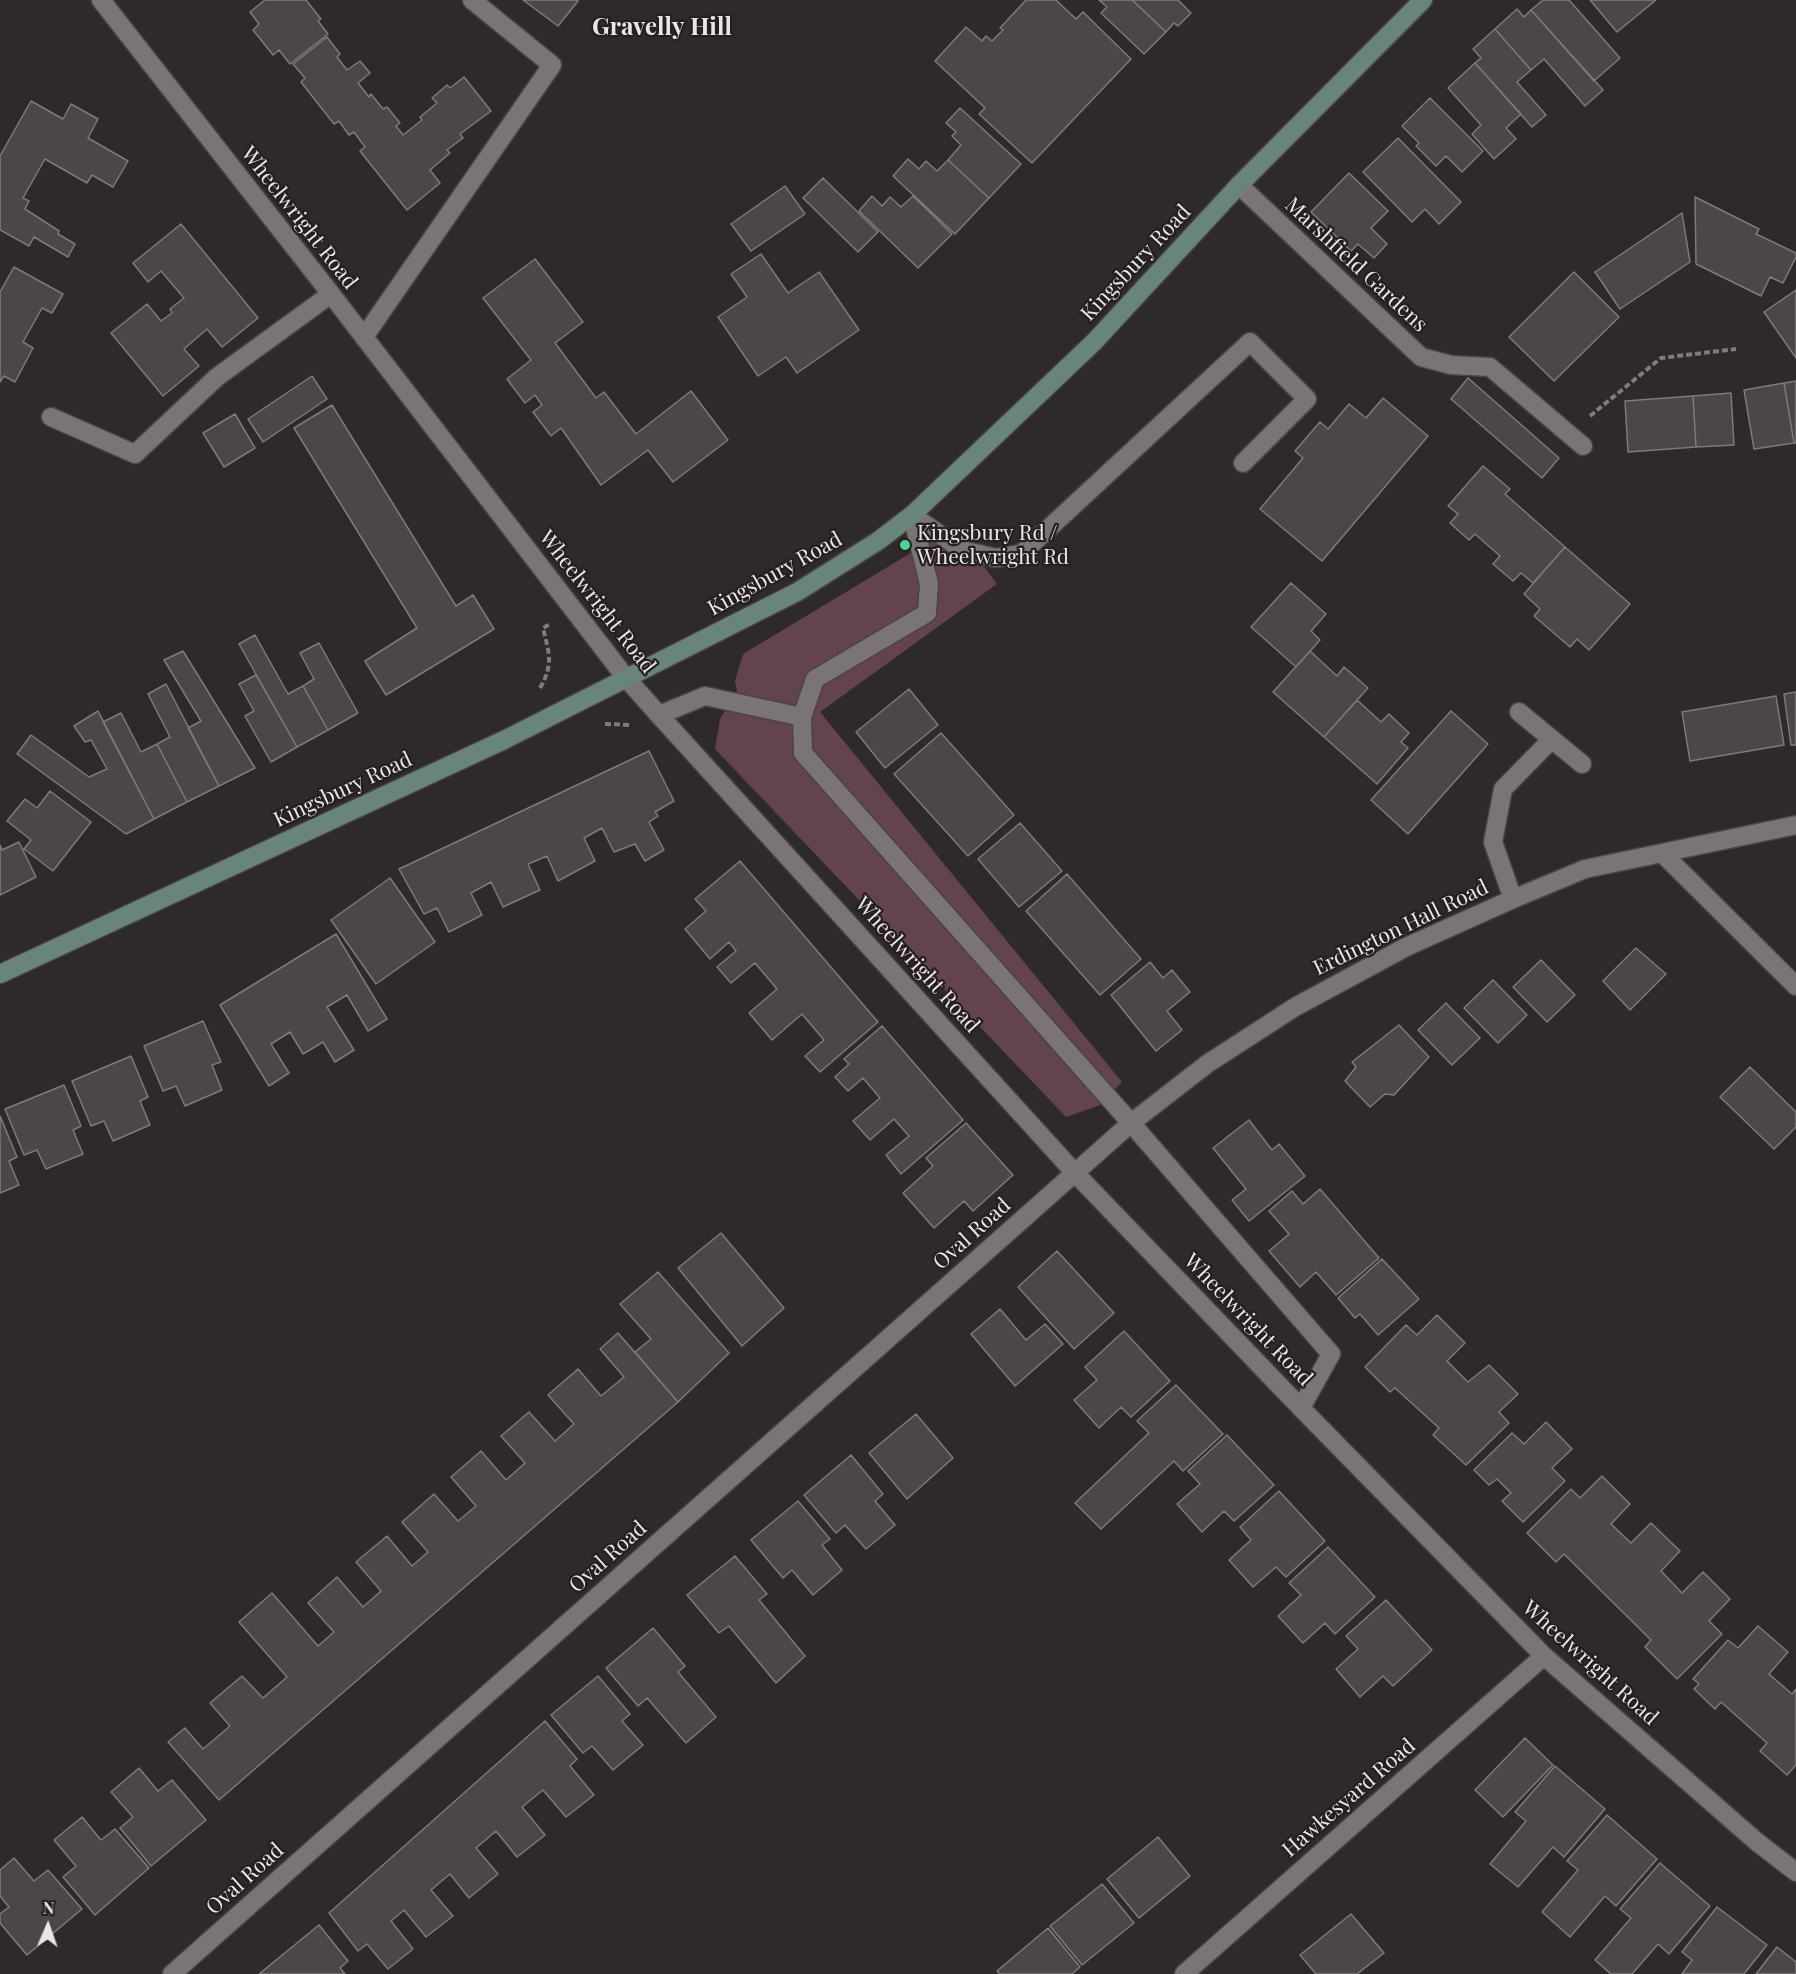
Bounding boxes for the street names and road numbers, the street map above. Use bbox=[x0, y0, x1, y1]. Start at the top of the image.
street label: Wheelwright Road bbox=[236, 142, 362, 294]
street label: Marshfield Gardens bbox=[1280, 193, 1432, 337]
street label: Kingsbury Road bbox=[1076, 200, 1196, 326]
street label: Wheelwright Road bbox=[534, 526, 660, 678]
street label: Kingsbury Road bbox=[703, 527, 847, 621]
street label: Kingsbury Road bbox=[270, 747, 416, 833]
street label: Erdington Hall Road bbox=[1309, 875, 1493, 981]
street label: Wheelwright Road bbox=[849, 892, 985, 1038]
street label: Oval Road bbox=[928, 1193, 1016, 1275]
street label: Wheelwright Road bbox=[1178, 1249, 1318, 1391]
street label: Oval Road bbox=[564, 1516, 652, 1598]
street label: Wheelwright Road bbox=[1517, 1595, 1663, 1731]
street label: Hawkesyard Road bbox=[1277, 1733, 1421, 1863]
street label: Oval Road bbox=[201, 1838, 289, 1920]

